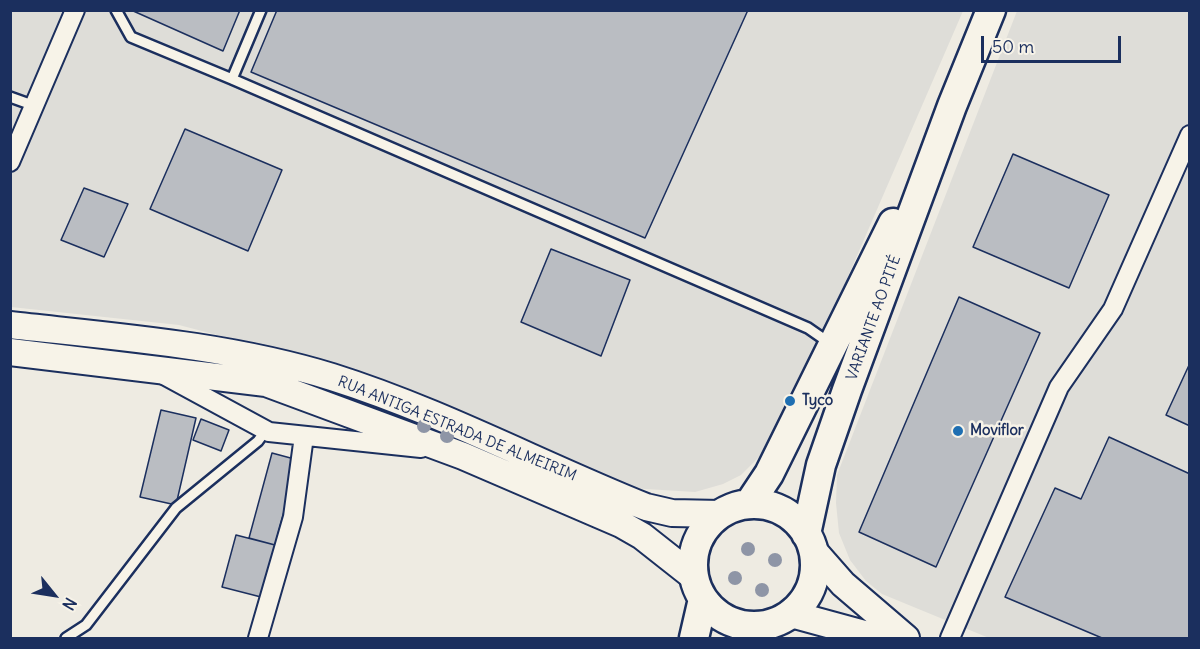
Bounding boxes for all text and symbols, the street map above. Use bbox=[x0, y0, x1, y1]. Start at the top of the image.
scale bar bbox=[984, 24, 1124, 62]
text: 50 m bbox=[992, 35, 1034, 58]
street label: VARIANTE AO PITÉ bbox=[843, 253, 905, 383]
street label: RUA ANTIGA ESTRADA DE ALMEIRIM bbox=[335, 373, 579, 485]
place label: Tyco bbox=[802, 392, 833, 410]
marker: Tyco bbox=[783, 394, 797, 408]
place label: Moviflor bbox=[970, 422, 1024, 440]
marker: Moviflor bbox=[951, 424, 965, 438]
north arrow bbox=[24, 565, 84, 625]
text: N bbox=[58, 594, 81, 614]

